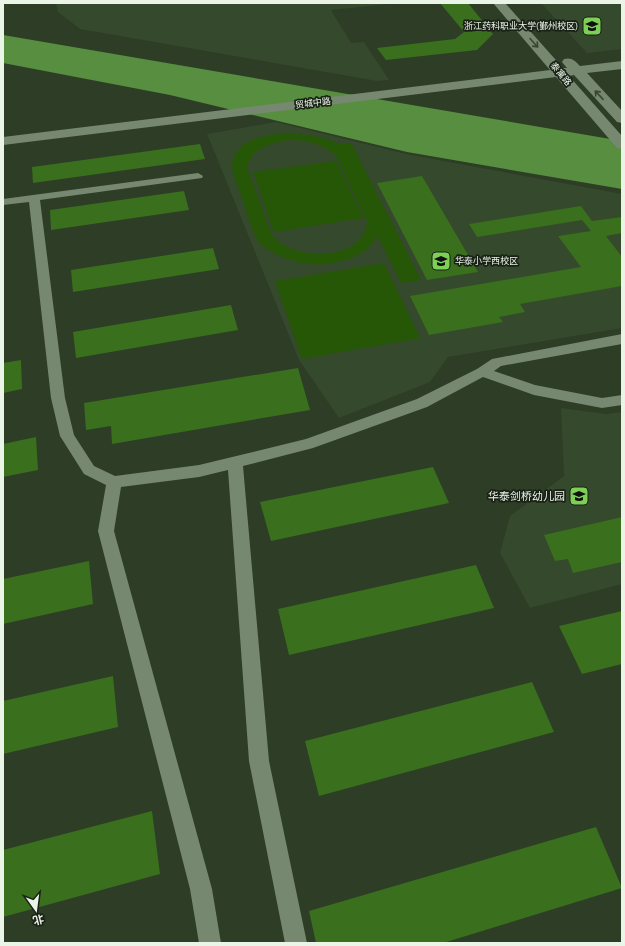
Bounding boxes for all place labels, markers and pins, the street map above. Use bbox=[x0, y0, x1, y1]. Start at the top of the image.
school or university icon: 浙江药科职业大学(鄞州校区) bbox=[581, 15, 603, 37]
place label: 浙江药科职业大学(鄞州校区) bbox=[464, 20, 578, 31]
school or university icon: 华泰小学西校区 bbox=[430, 250, 452, 272]
place label: 华泰小学西校区 bbox=[455, 255, 518, 266]
school or university icon: 华泰剑桥幼儿园 bbox=[568, 485, 590, 507]
place label: 华泰剑桥幼儿园 bbox=[488, 489, 565, 503]

